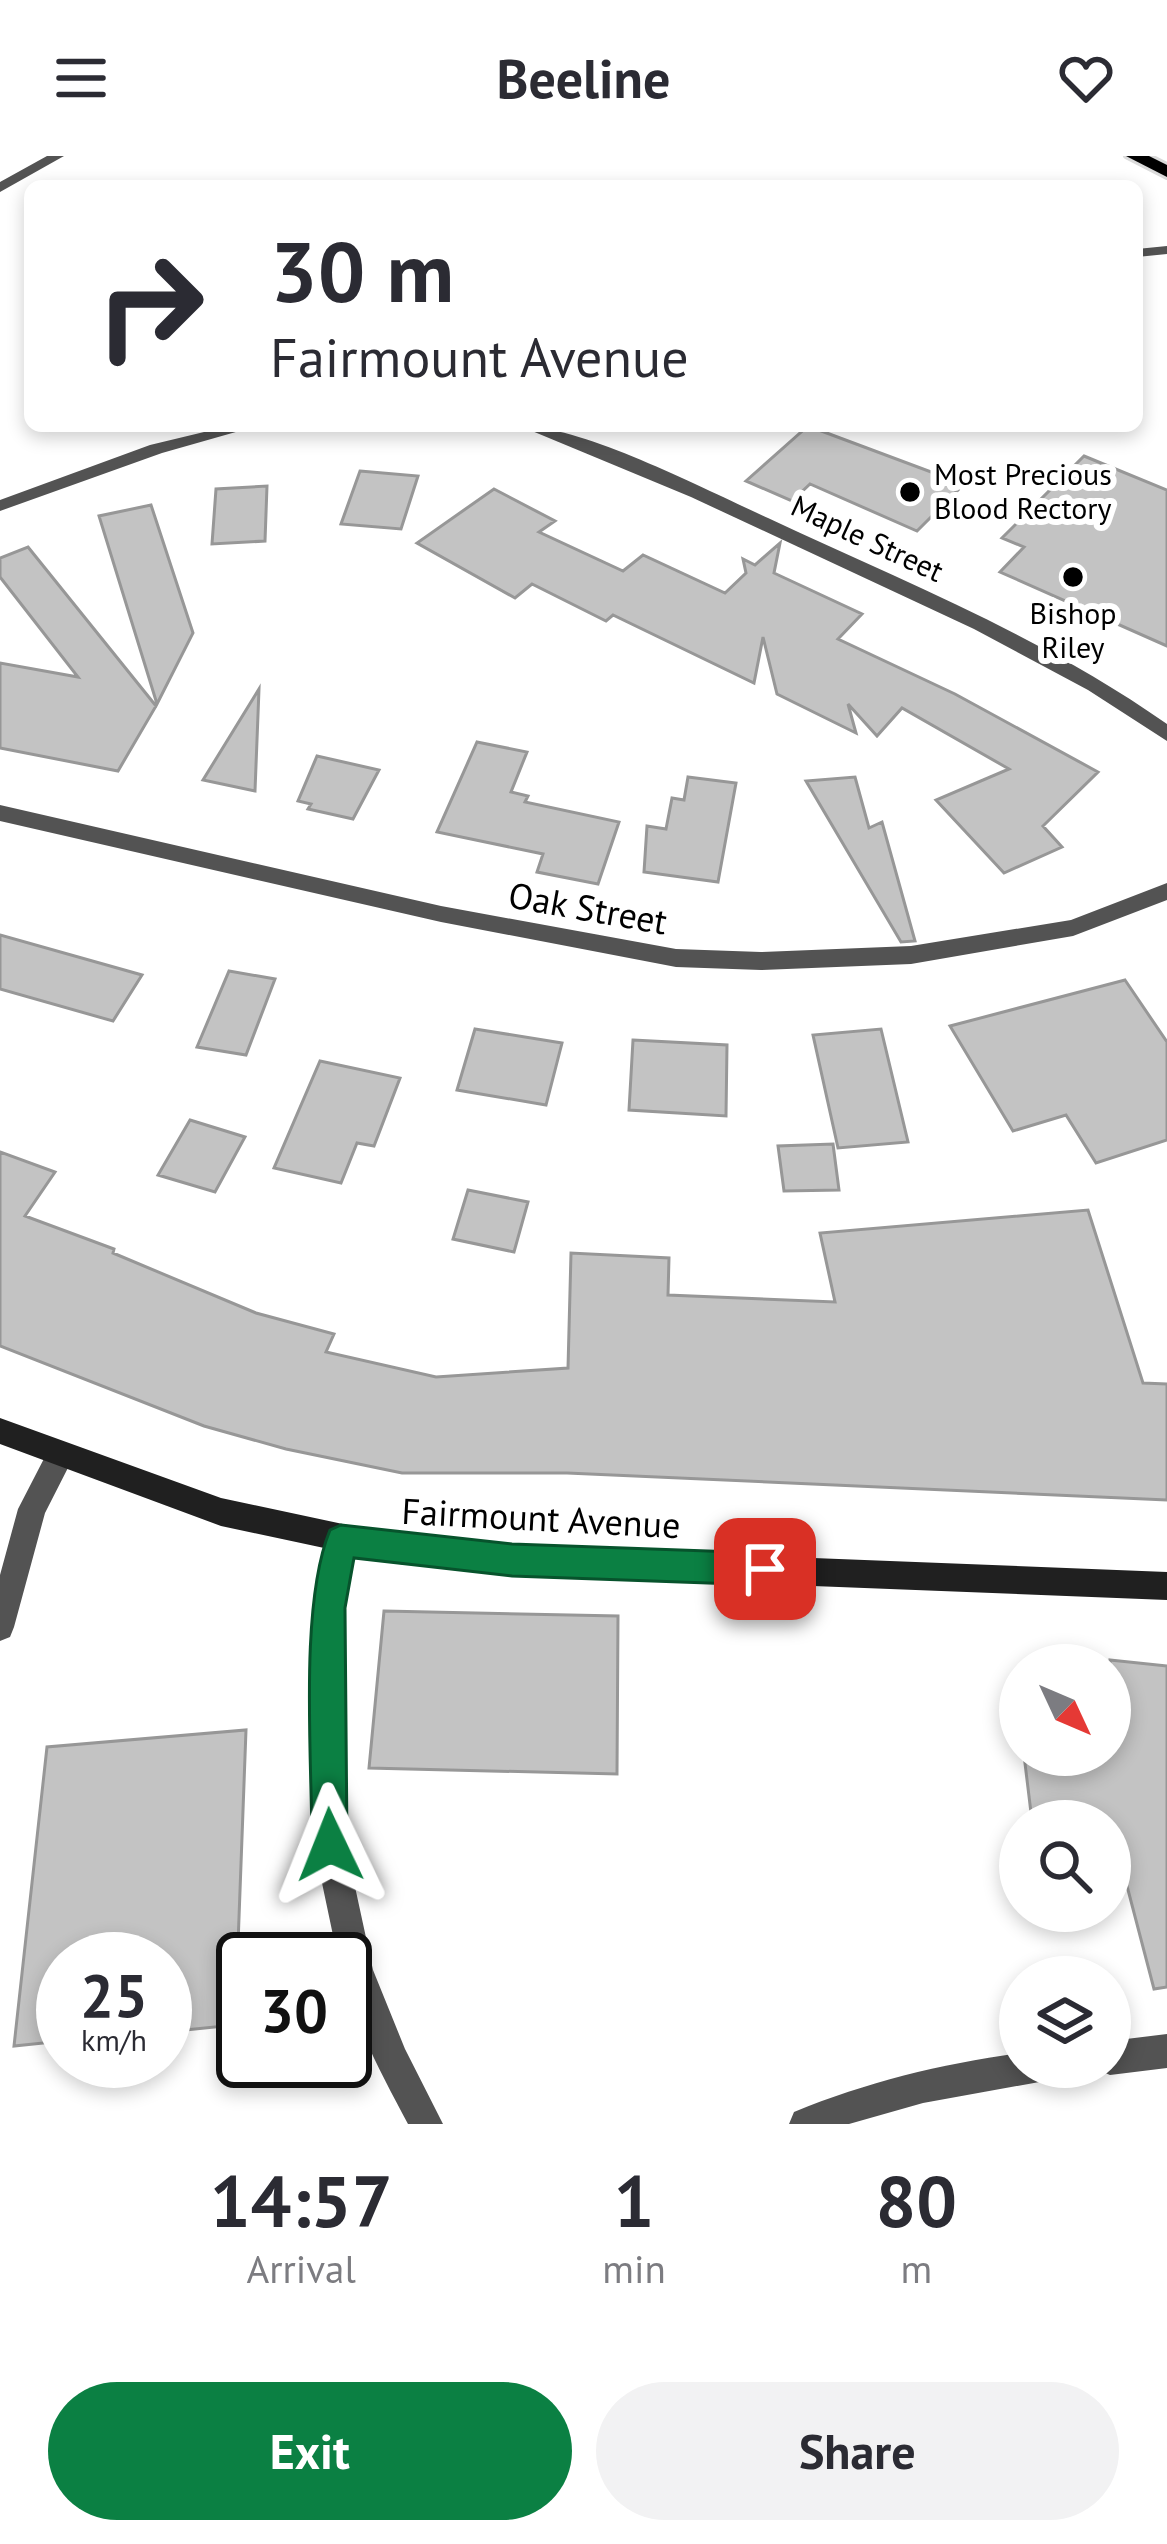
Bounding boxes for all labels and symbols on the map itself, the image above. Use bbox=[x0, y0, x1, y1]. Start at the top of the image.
place label: Most Precious Blood Rectory bbox=[934, 454, 1112, 527]
marker: Most Precious Blood Rectory bbox=[897, 479, 923, 505]
street label: Maple Street bbox=[785, 485, 950, 590]
marker: Bishop Riley bbox=[1060, 564, 1086, 590]
place label: Bishop Riley bbox=[1030, 593, 1116, 666]
street label: Oak Street bbox=[505, 870, 671, 945]
street label: Fairmount Avenue bbox=[400, 1487, 682, 1548]
pin bbox=[714, 1518, 816, 1620]
north arrow bbox=[999, 1644, 1131, 1776]
position arrow bbox=[267, 1782, 393, 1908]
speed limit sign: 30 bbox=[216, 1932, 372, 2088]

